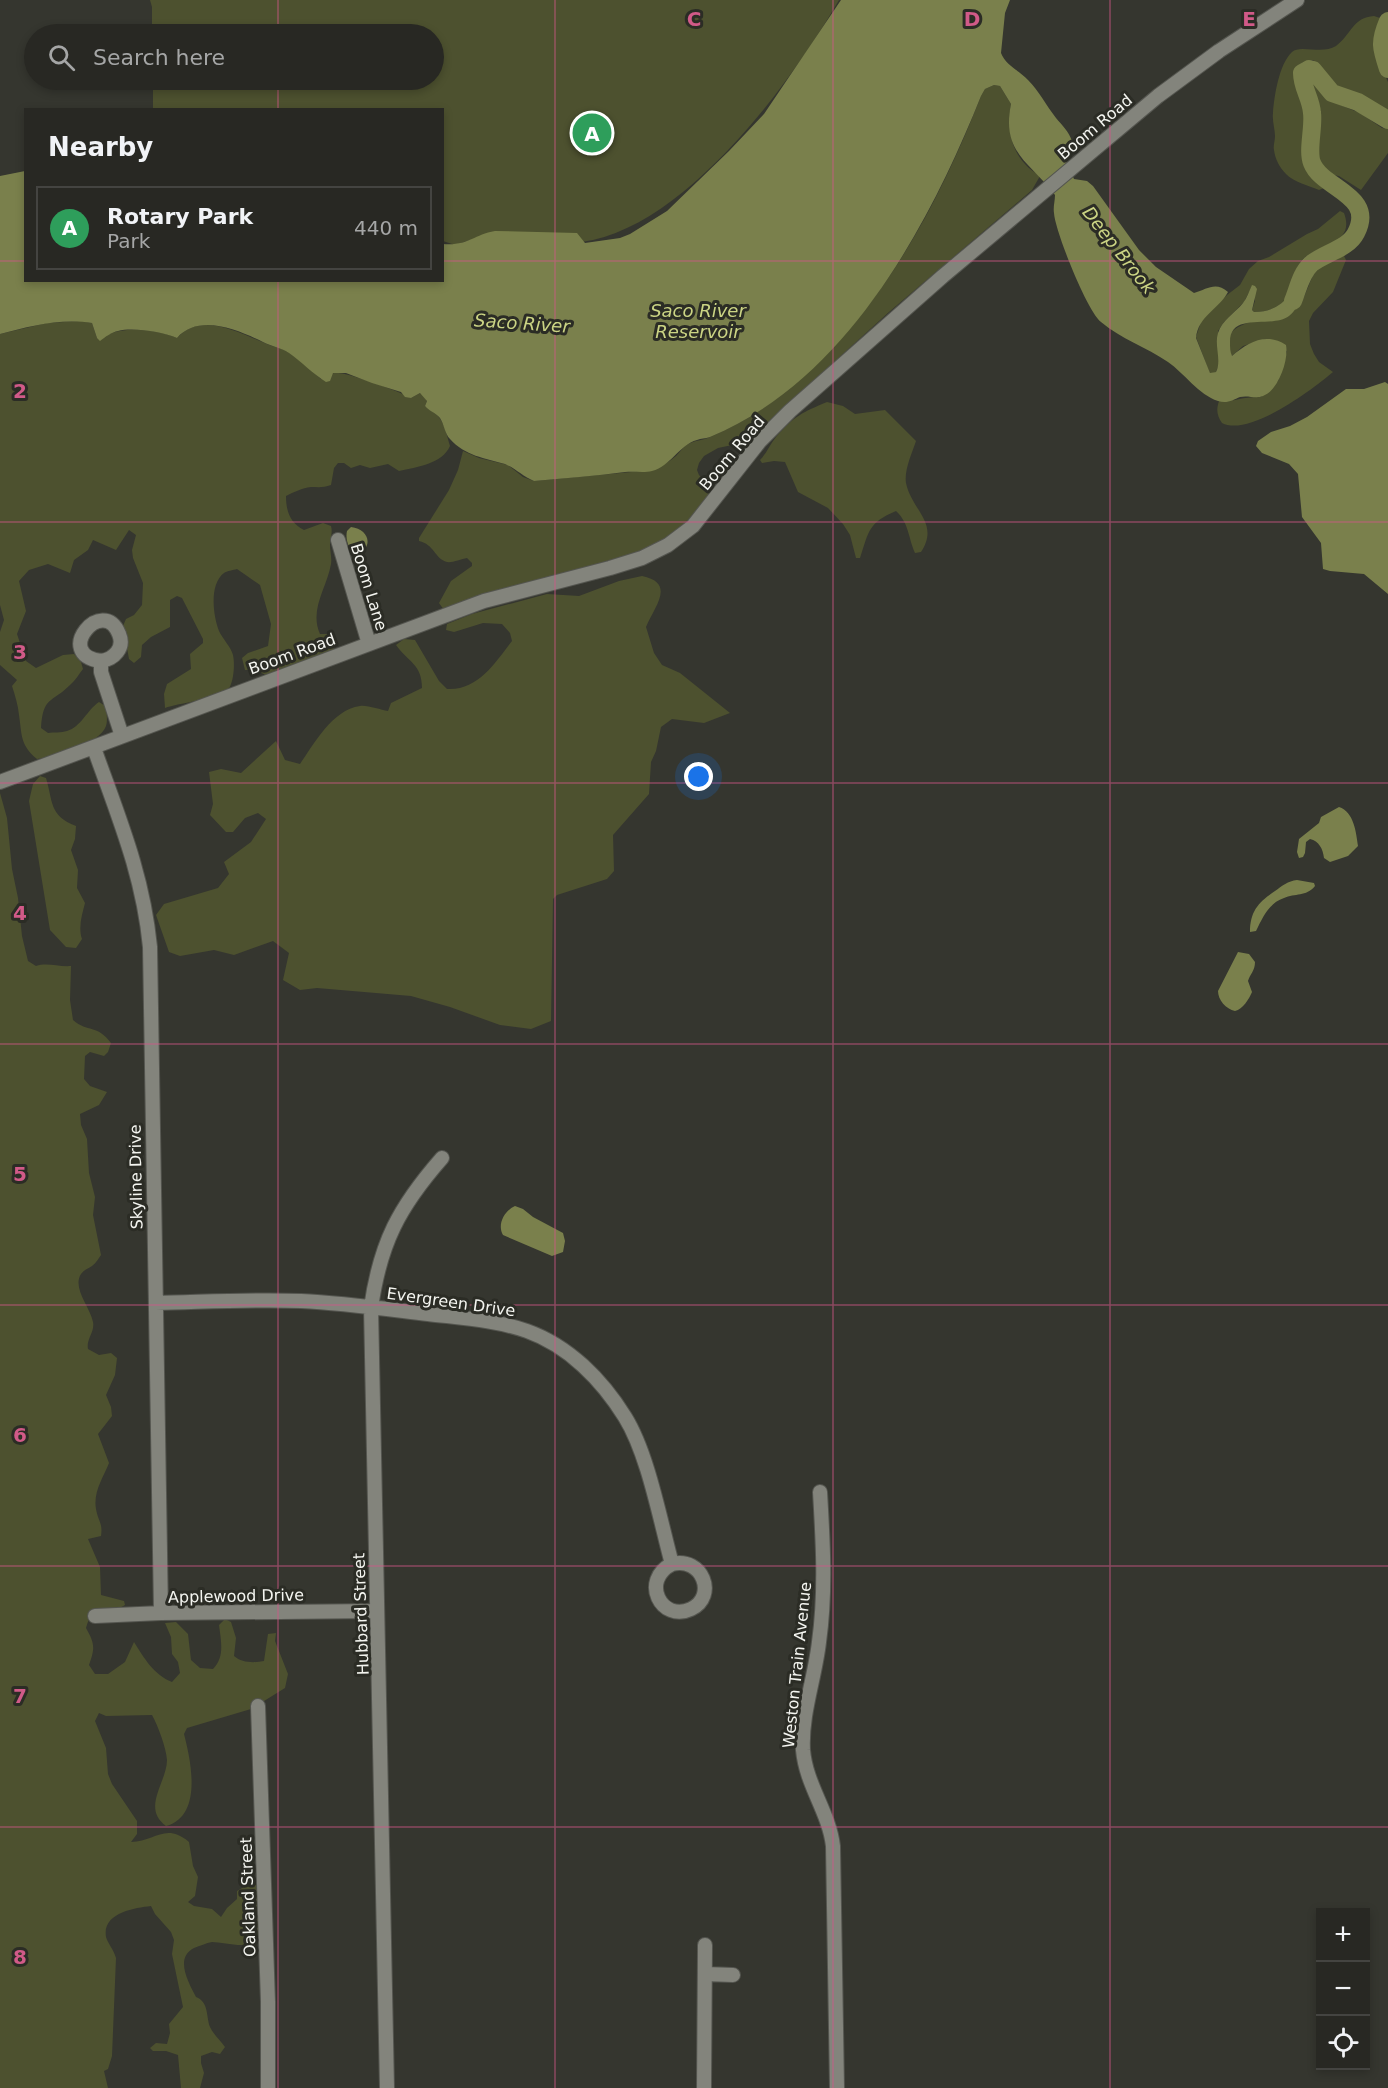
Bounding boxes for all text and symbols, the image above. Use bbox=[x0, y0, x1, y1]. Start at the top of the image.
text: C bbox=[687, 7, 701, 31]
text: D bbox=[964, 7, 980, 31]
text: E bbox=[1242, 7, 1256, 31]
search box bbox=[24, 24, 444, 90]
icon: search bbox=[45, 41, 78, 74]
text: Search here bbox=[93, 45, 225, 70]
street label: Boom Road bbox=[1054, 90, 1136, 164]
pin: A bbox=[572, 110, 612, 156]
text: Nearby bbox=[48, 132, 153, 162]
water label: Deep Brook bbox=[1078, 202, 1161, 299]
text: Rotary Park bbox=[107, 204, 253, 229]
text: A bbox=[62, 216, 77, 240]
text: 440 m bbox=[354, 216, 418, 240]
text: Park bbox=[107, 229, 150, 253]
water label: Saco River Reservoir bbox=[650, 300, 747, 342]
water label: Saco River bbox=[474, 309, 572, 337]
text: 2 bbox=[13, 379, 27, 403]
street label: Boom Road bbox=[695, 412, 769, 494]
street label: Boom Lane bbox=[347, 541, 391, 633]
street label: Boom Road bbox=[246, 629, 338, 679]
text: 3 bbox=[13, 640, 27, 664]
your location bbox=[684, 762, 713, 791]
text: 4 bbox=[13, 901, 27, 925]
street label: Skyline Drive bbox=[126, 1124, 146, 1230]
text: 5 bbox=[13, 1162, 27, 1186]
street label: Evergreen Drive bbox=[385, 1284, 517, 1320]
text: 6 bbox=[13, 1423, 27, 1447]
street label: Hubbard Street bbox=[349, 1552, 373, 1676]
street label: Weston Train Avenue bbox=[779, 1581, 815, 1749]
street label: Applewood Drive bbox=[168, 1585, 304, 1607]
text: 7 bbox=[13, 1684, 27, 1708]
street label: Oakland Street bbox=[236, 1837, 260, 1957]
map controls bbox=[1316, 1908, 1370, 2070]
button: + bbox=[1316, 1908, 1370, 1962]
text: 8 bbox=[13, 1945, 27, 1969]
button: − bbox=[1316, 1962, 1370, 2016]
button: locate bbox=[1316, 2016, 1370, 2070]

